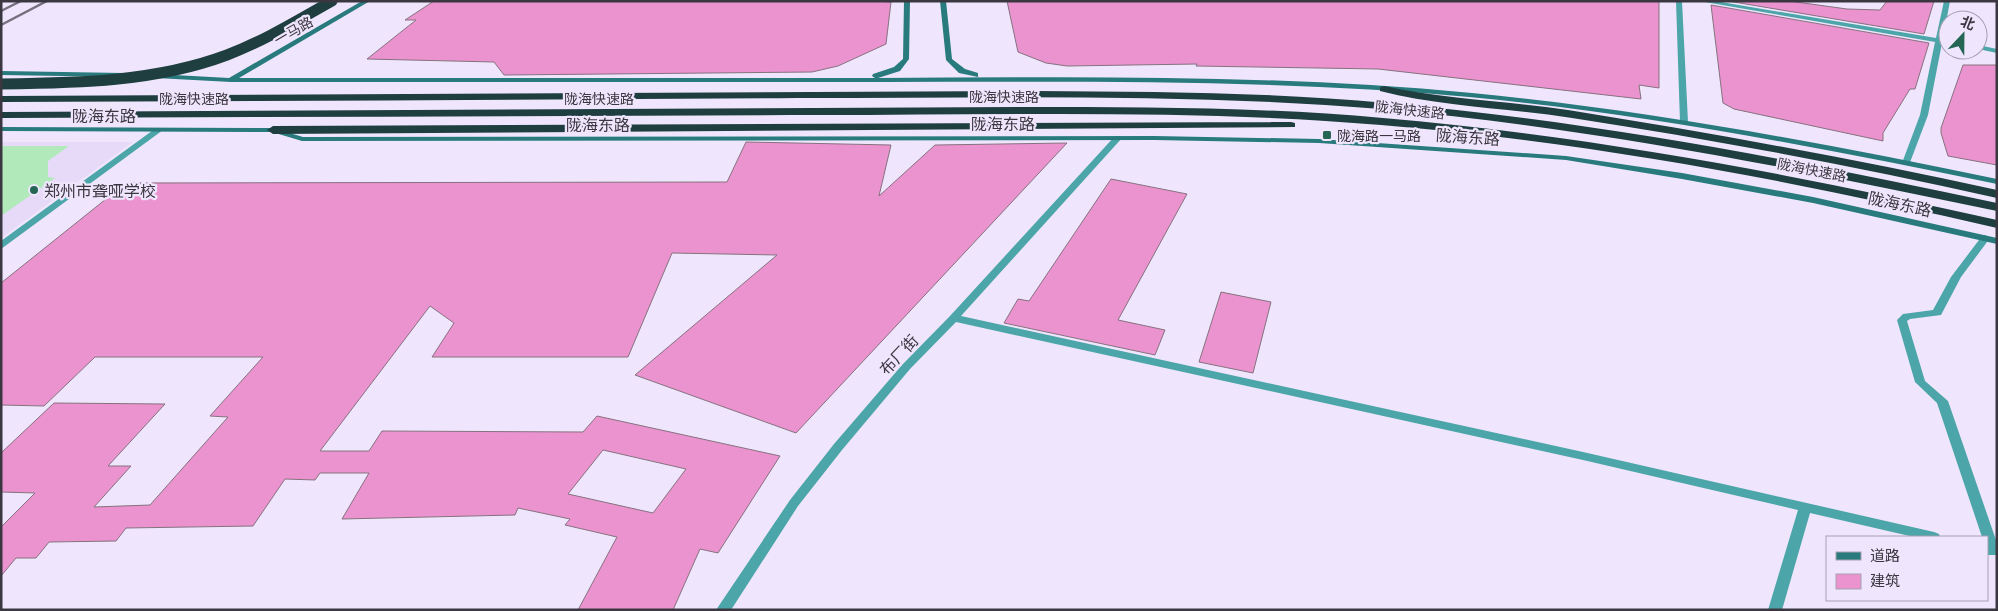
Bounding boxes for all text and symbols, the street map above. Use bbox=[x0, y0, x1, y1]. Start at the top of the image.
north arrow bbox=[1938, 10, 1988, 60]
text: 北 bbox=[1958, 10, 1978, 34]
street label: 一马路 bbox=[270, 11, 316, 49]
street label: 陇海快速路 bbox=[969, 86, 1039, 106]
street label: 陇海快速路 bbox=[159, 88, 229, 108]
street label: 陇海快速路 bbox=[564, 88, 634, 108]
street label: 陇海快速路 bbox=[1374, 95, 1446, 123]
street label: 陇海东路 bbox=[72, 103, 136, 127]
street label: 陇海东路 bbox=[971, 111, 1035, 135]
street label: 陇海东路 bbox=[566, 112, 630, 136]
street label: 陇海东路 bbox=[1435, 122, 1501, 150]
place label: 陇海路一马路 bbox=[1337, 125, 1421, 145]
marker: 陇海路一马路 bbox=[1321, 129, 1333, 141]
street label: 陇海快速路 bbox=[1776, 153, 1848, 185]
place label: 郑州市聋哑学校 bbox=[44, 178, 156, 202]
marker: 郑州市聋哑学校 bbox=[28, 184, 40, 196]
street label: 陇海东路 bbox=[1866, 185, 1934, 221]
street label: 布厂街 bbox=[873, 328, 923, 380]
legend bbox=[1826, 536, 1988, 601]
text: 道路 bbox=[1870, 543, 1900, 566]
text: 建筑 bbox=[1870, 568, 1900, 591]

